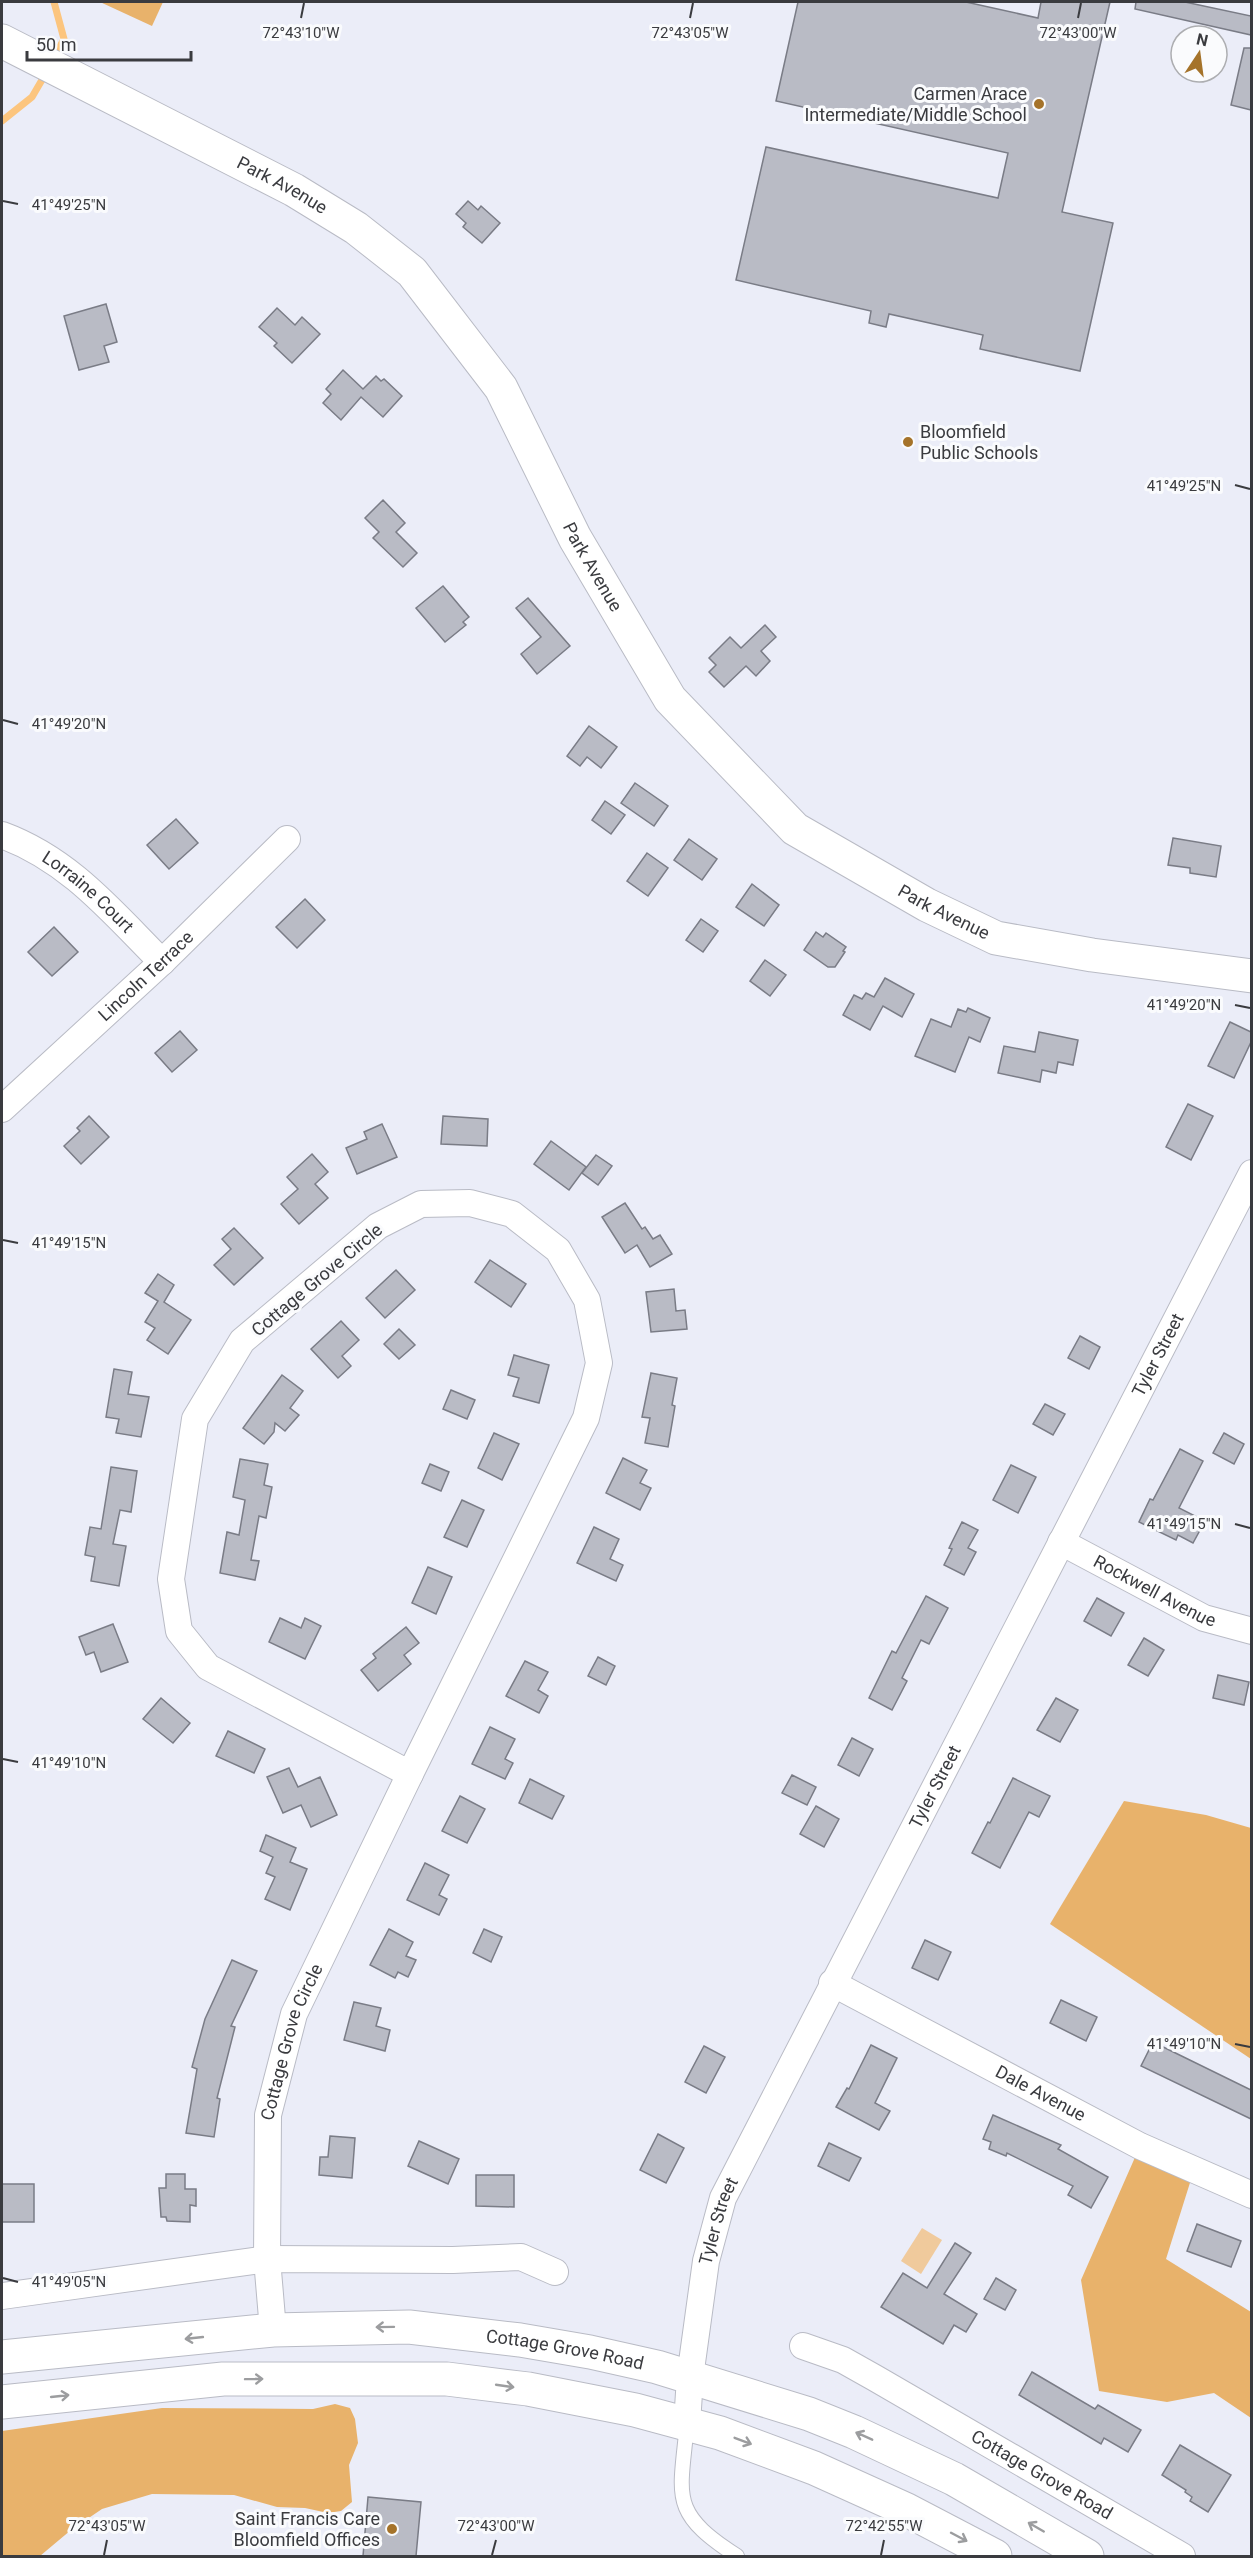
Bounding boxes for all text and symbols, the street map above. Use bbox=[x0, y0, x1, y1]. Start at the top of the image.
scale bar bbox=[27, 24, 190, 62]
text: 72°43'10"W bbox=[263, 24, 339, 42]
text: 72°43'05"W bbox=[652, 24, 728, 42]
text: 72°43'00"W bbox=[1040, 24, 1116, 42]
north arrow bbox=[1169, 24, 1229, 84]
text: N bbox=[1195, 29, 1210, 50]
text: 50 m bbox=[36, 34, 76, 55]
place label: Carmen Arace Intermediate/Middle School bbox=[804, 83, 1027, 125]
marker: Carmen Arace Intermediate/Middle School bbox=[1032, 97, 1046, 111]
street label: Park Avenue bbox=[234, 152, 331, 218]
text: 41°49'25"N bbox=[32, 196, 106, 214]
place label: Bloomfield Public Schools bbox=[920, 421, 1038, 463]
marker: Bloomfield Public Schools bbox=[901, 435, 915, 449]
text: 41°49'25"N bbox=[1147, 477, 1221, 495]
street label: Park Avenue bbox=[559, 519, 627, 615]
text: 41°49'20"N bbox=[32, 715, 106, 733]
street label: Lorraine Court bbox=[39, 846, 138, 937]
street label: Park Avenue bbox=[895, 880, 993, 943]
street label: Lincoln Terrace bbox=[94, 926, 197, 1025]
text: 41°49'20"N bbox=[1147, 996, 1221, 1014]
street label: Cottage Grove Circle bbox=[247, 1219, 386, 1340]
text: 41°49'15"N bbox=[32, 1234, 106, 1252]
street label: Tyler Street bbox=[1127, 1310, 1188, 1400]
text: 41°49'15"N bbox=[1147, 1515, 1221, 1533]
street label: Rockwell Avenue bbox=[1090, 1550, 1218, 1631]
street label: Tyler Street bbox=[905, 1742, 965, 1832]
text: 41°49'10"N bbox=[32, 1754, 106, 1772]
street label: Cottage Grove Circle bbox=[256, 1960, 327, 2123]
text: 41°49'10"N bbox=[1147, 2035, 1221, 2053]
street label: Dale Avenue bbox=[992, 2061, 1089, 2125]
street label: Tyler Street bbox=[694, 2173, 742, 2267]
text: 41°49'05"N bbox=[32, 2273, 106, 2291]
one-way arrow bbox=[375, 2322, 395, 2333]
street label: Cottage Grove Road bbox=[485, 2325, 646, 2374]
one-way arrow bbox=[185, 2333, 205, 2344]
one-way arrow bbox=[243, 2373, 263, 2384]
one-way arrow bbox=[494, 2381, 514, 2392]
one-way arrow bbox=[49, 2390, 69, 2401]
street label: Cottage Grove Road bbox=[968, 2425, 1117, 2524]
one-way arrow bbox=[855, 2430, 873, 2442]
one-way arrow bbox=[733, 2437, 751, 2448]
place label: Saint Francis Care Bloomfield Offices bbox=[234, 2508, 380, 2550]
text: 72°43'05"W bbox=[69, 2517, 145, 2535]
text: 72°43'00"W bbox=[458, 2517, 534, 2535]
text: 72°42'55"W bbox=[846, 2517, 922, 2535]
one-way arrow bbox=[1028, 2521, 1045, 2533]
marker: Saint Francis Care Bloomfield Offices bbox=[385, 2522, 399, 2536]
one-way arrow bbox=[950, 2531, 967, 2543]

